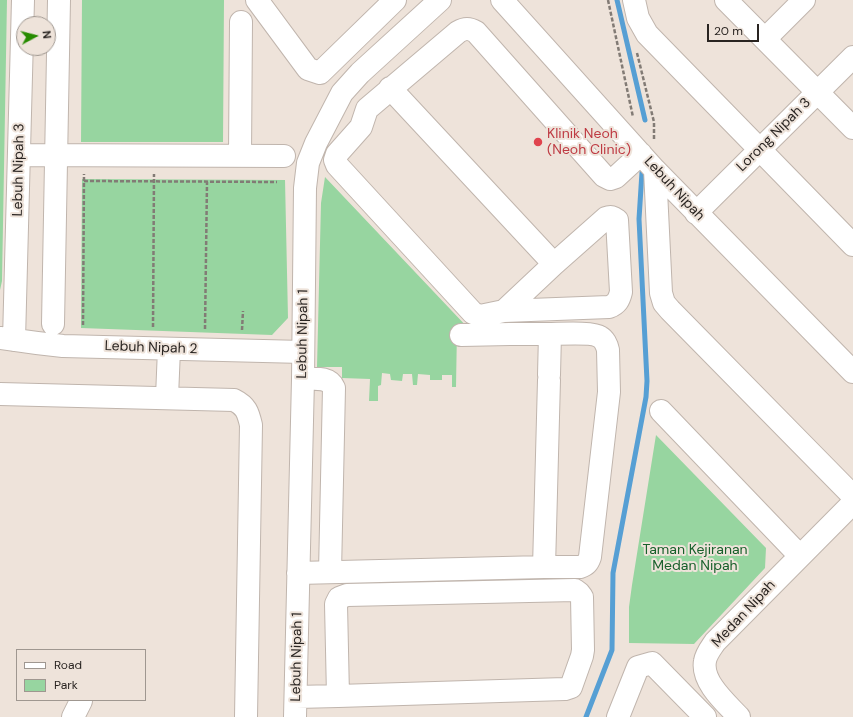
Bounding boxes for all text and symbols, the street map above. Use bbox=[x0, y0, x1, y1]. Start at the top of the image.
north arrow bbox=[16, 16, 56, 56]
scale bar bbox=[709, 16, 761, 42]
text: 20 m bbox=[714, 23, 743, 39]
text: N bbox=[39, 30, 54, 39]
street label: Lorong Nipah 3 bbox=[734, 95, 814, 175]
street label: Lebuh Nipah 3 bbox=[10, 123, 28, 217]
place label: Klinik Neoh (Neoh Clinic) bbox=[547, 126, 631, 158]
marker: Klinik Neoh (Neoh Clinic) bbox=[532, 136, 544, 148]
street label: Lebuh Nipah bbox=[640, 154, 708, 224]
street label: Lebuh Nipah 1 bbox=[294, 289, 312, 379]
street label: Lebuh Nipah 2 bbox=[104, 338, 198, 358]
park label: Taman Kejiranan Medan Nipah bbox=[642, 542, 748, 574]
street label: Medan Nipah bbox=[709, 577, 779, 651]
street label: Lebuh Nipah 1 bbox=[288, 612, 306, 702]
legend bbox=[16, 649, 146, 701]
text: Road bbox=[54, 657, 82, 673]
text: Park bbox=[54, 677, 78, 693]

